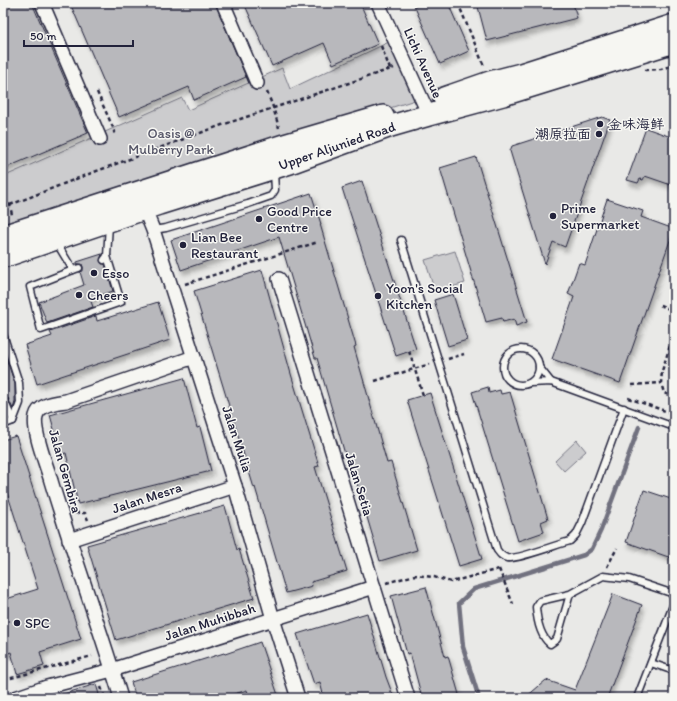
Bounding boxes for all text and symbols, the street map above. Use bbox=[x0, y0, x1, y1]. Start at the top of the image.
scale bar bbox=[24, 22, 133, 48]
street label: Lichi Avenue bbox=[400, 25, 446, 101]
text: 50 m bbox=[30, 29, 56, 43]
place label: 金味海鲜 bbox=[608, 116, 665, 133]
street label: Upper Aljunied Road bbox=[276, 118, 398, 174]
marker: 金味海鲜 bbox=[595, 119, 605, 129]
park label: Oasis @ Mulberry Park bbox=[128, 125, 215, 158]
place label: 潮原拉面 bbox=[535, 126, 591, 143]
marker: 潮原拉面 bbox=[594, 129, 604, 139]
place label: Prime Supermarket bbox=[561, 200, 640, 233]
place label: Good Price Centre bbox=[267, 203, 332, 236]
marker: Prime Supermarket bbox=[548, 211, 558, 221]
marker: Good Price Centre bbox=[254, 214, 264, 224]
place label: Lian Bee Restaurant bbox=[191, 229, 258, 262]
marker: Lian Bee Restaurant bbox=[178, 240, 188, 250]
place label: Esso bbox=[102, 265, 129, 282]
marker: Esso bbox=[89, 268, 99, 278]
place label: Yoon's Social Kitchen bbox=[386, 280, 463, 313]
place label: Cheers bbox=[87, 287, 128, 304]
marker: Cheers bbox=[74, 290, 84, 300]
marker: Yoon's Social Kitchen bbox=[373, 291, 383, 301]
street label: Jalan Mulia bbox=[218, 404, 256, 474]
street label: Jalan Gembira bbox=[45, 427, 85, 515]
street label: Jalan Setia bbox=[341, 450, 377, 518]
street label: Jalan Mesra bbox=[110, 478, 185, 517]
street label: Jalan Muhibbah bbox=[163, 599, 258, 645]
place label: SPC bbox=[25, 615, 50, 632]
marker: SPC bbox=[12, 618, 22, 628]

